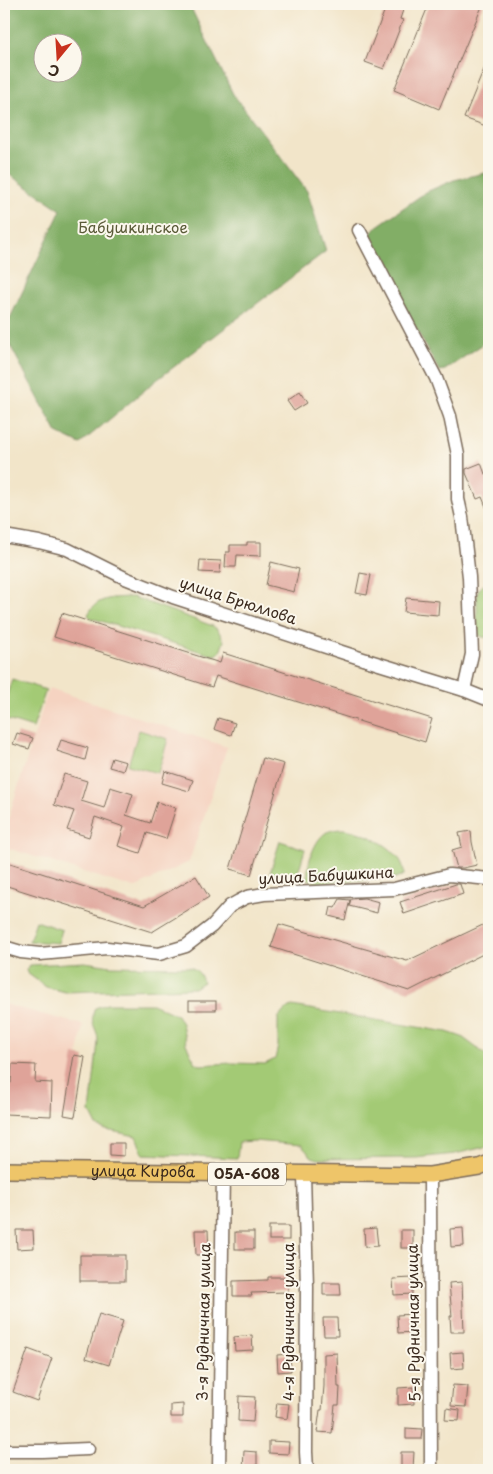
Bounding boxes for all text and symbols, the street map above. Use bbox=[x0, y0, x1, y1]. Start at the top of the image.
north arrow bbox=[32, 32, 82, 82]
text: С bbox=[46, 59, 62, 82]
park label: Бабушкинское bbox=[78, 215, 188, 238]
street label: улица Брюллова bbox=[177, 570, 301, 630]
street label: улица Бабушкина bbox=[258, 859, 395, 890]
street label: улица Кирова bbox=[91, 1158, 196, 1182]
road number: 05А-608 bbox=[208, 1162, 286, 1186]
street label: 3-я Рудничная улица bbox=[190, 1242, 215, 1401]
street label: 4-я Рудничная улица bbox=[276, 1242, 299, 1401]
street label: 5-я Рудничная улица bbox=[400, 1243, 425, 1402]

